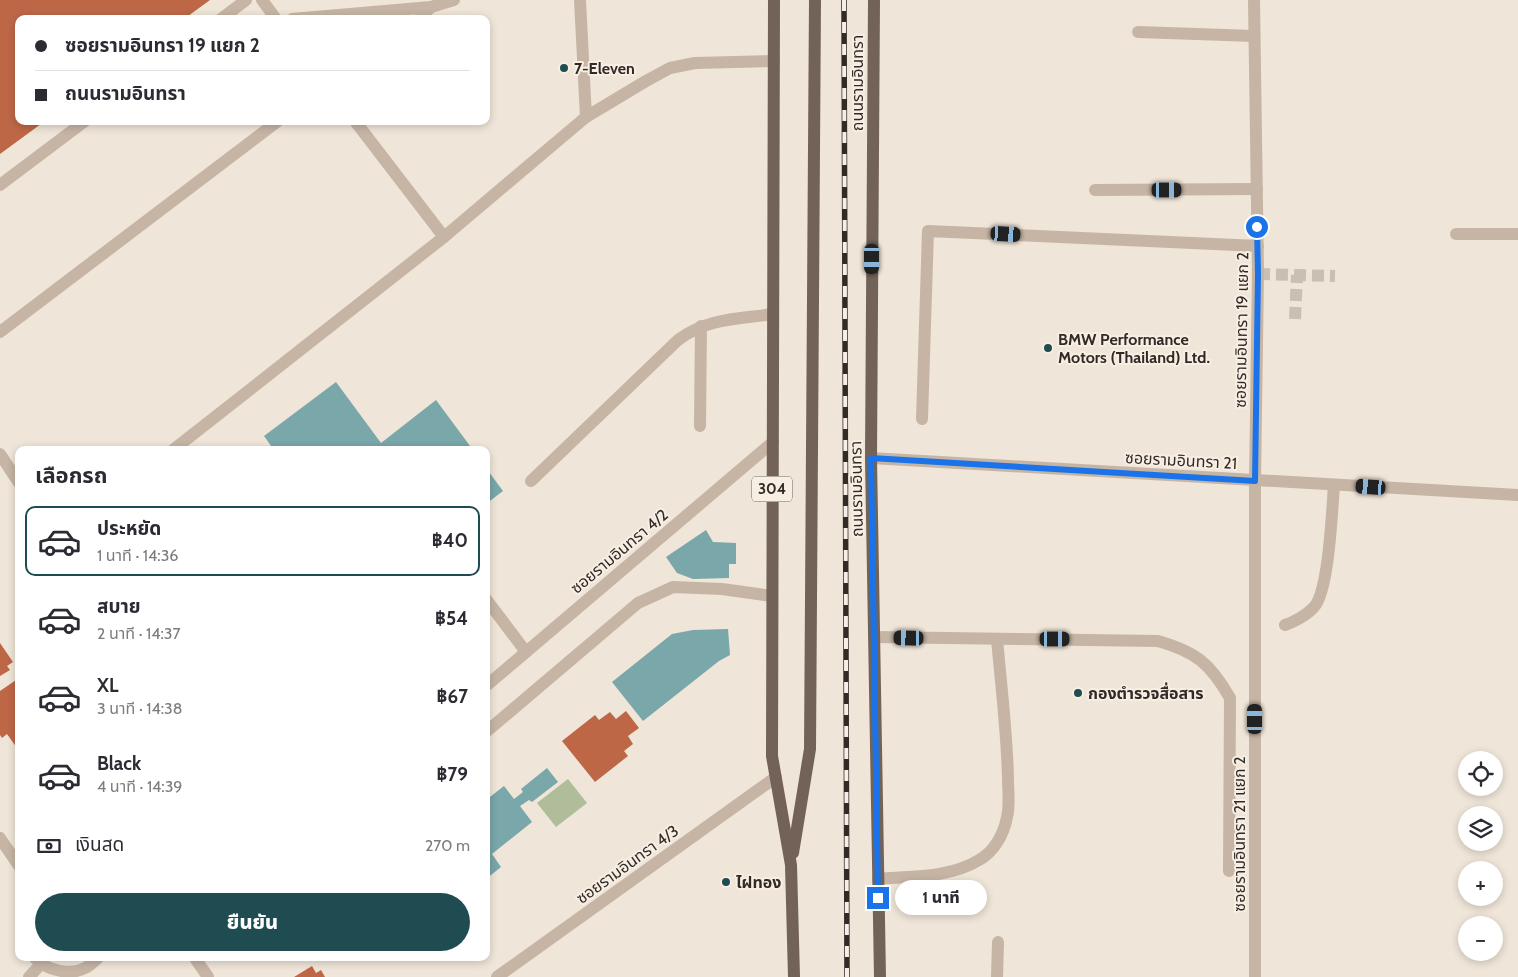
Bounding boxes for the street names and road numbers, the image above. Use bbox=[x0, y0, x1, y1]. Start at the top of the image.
street label: ถนนรามอินทรา bbox=[848, 35, 867, 131]
street label: ซอยรามอินทรา 19 แยก 2 bbox=[1231, 252, 1252, 408]
street label: ถนนรามอินทรา bbox=[846, 441, 867, 537]
street label: ซอยรามอินทรา 21 bbox=[1125, 448, 1237, 473]
road number: 304 bbox=[752, 476, 792, 502]
street label: ซอยรามอินทรา 4/2 bbox=[567, 505, 672, 598]
street label: ซอยรามอินทรา 21 แยก 2 bbox=[1230, 756, 1249, 912]
street label: ซอยรามอินทรา 4/3 bbox=[573, 821, 682, 908]

